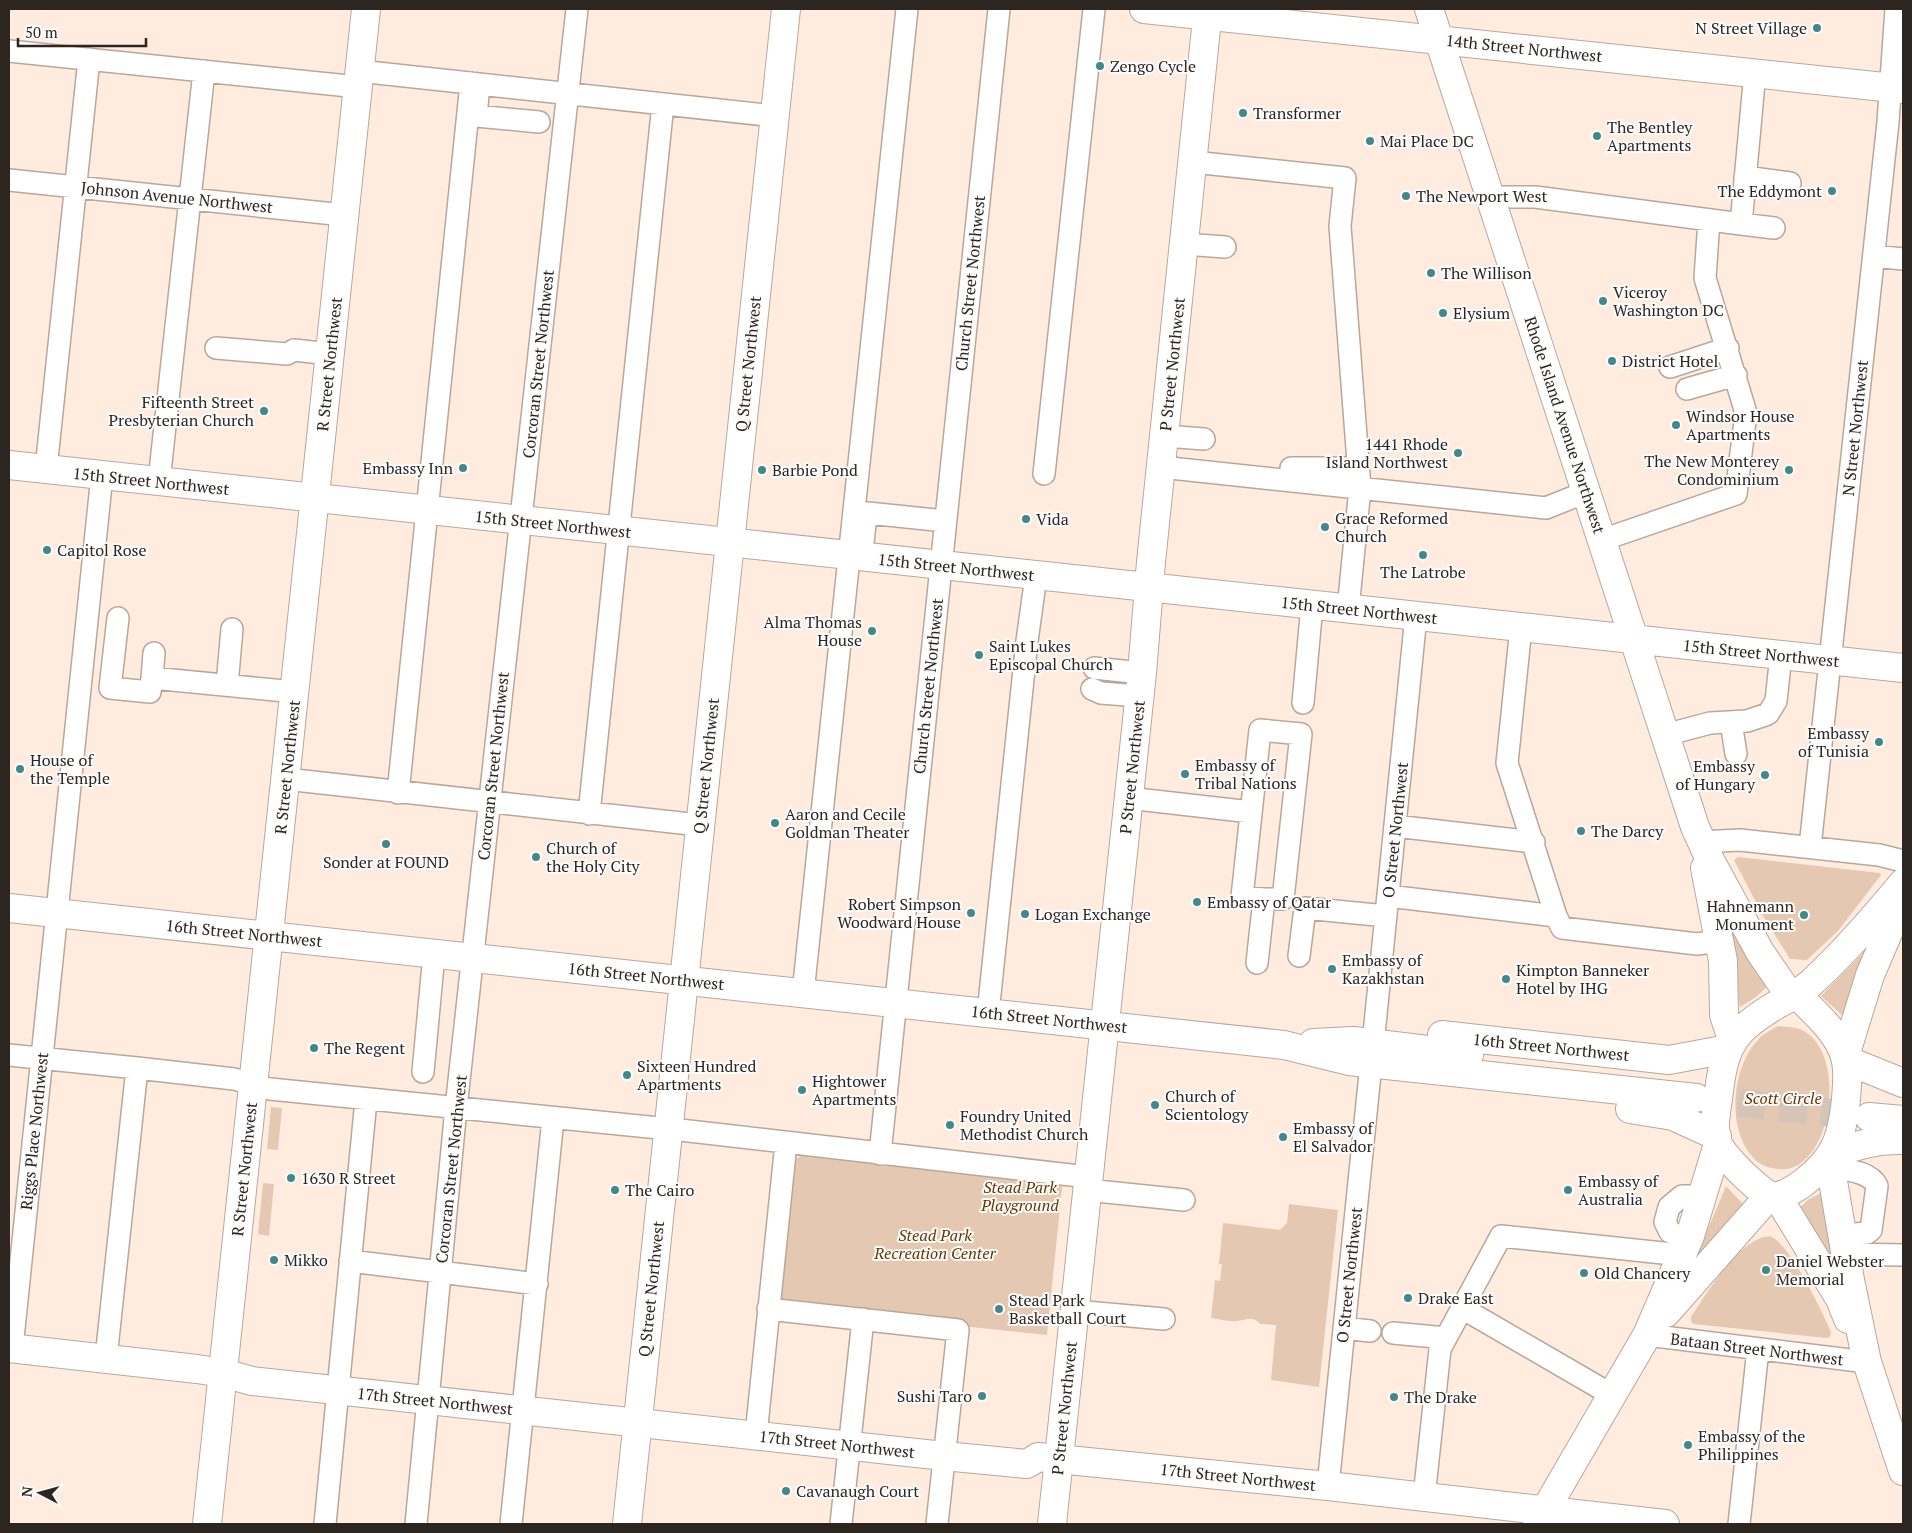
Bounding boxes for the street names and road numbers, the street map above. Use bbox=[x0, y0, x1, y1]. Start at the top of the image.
street label: 14th Street Northwest bbox=[1445, 29, 1603, 67]
street label: Johnson Avenue Northwest bbox=[80, 176, 274, 218]
street label: Church Street Northwest bbox=[950, 194, 990, 372]
street label: Corcoran Street Northwest bbox=[517, 269, 559, 459]
street label: Q Street Northwest bbox=[730, 295, 766, 433]
street label: R Street Northwest bbox=[311, 296, 347, 432]
street label: P Street Northwest bbox=[1154, 296, 1190, 432]
street label: Rhode Island Avenue Northwest bbox=[1519, 313, 1611, 537]
street label: N Street Northwest bbox=[1837, 359, 1873, 497]
street label: 15th Street Northwest bbox=[72, 462, 230, 500]
street label: 15th Street Northwest bbox=[474, 505, 632, 543]
street label: 15th Street Northwest bbox=[877, 548, 1035, 586]
street label: 15th Street Northwest bbox=[1280, 591, 1438, 629]
street label: Church Street Northwest bbox=[908, 597, 948, 775]
street label: 15th Street Northwest bbox=[1682, 634, 1840, 672]
street label: Corcoran Street Northwest bbox=[472, 671, 514, 861]
street label: Q Street Northwest bbox=[688, 697, 724, 835]
street label: R Street Northwest bbox=[269, 699, 305, 835]
street label: P Street Northwest bbox=[1114, 699, 1150, 835]
street label: O Street Northwest bbox=[1377, 761, 1413, 899]
street label: 16th Street Northwest bbox=[165, 914, 323, 952]
street label: 16th Street Northwest bbox=[567, 957, 725, 995]
street label: 16th Street Northwest bbox=[970, 1000, 1128, 1038]
street label: 16th Street Northwest bbox=[1472, 1028, 1630, 1066]
street label: Riggs Place Northwest bbox=[15, 1051, 53, 1211]
street label: Corcoran Street Northwest bbox=[430, 1074, 472, 1264]
street label: R Street Northwest bbox=[226, 1101, 262, 1237]
street label: O Street Northwest bbox=[1331, 1206, 1367, 1344]
street label: Q Street Northwest bbox=[633, 1220, 669, 1358]
street label: Bataan Street Northwest bbox=[1669, 1327, 1845, 1371]
street label: P Street Northwest bbox=[1046, 1340, 1082, 1476]
street label: 17th Street Northwest bbox=[356, 1382, 514, 1420]
street label: 17th Street Northwest bbox=[758, 1425, 916, 1463]
street label: 17th Street Northwest bbox=[1159, 1458, 1317, 1496]

